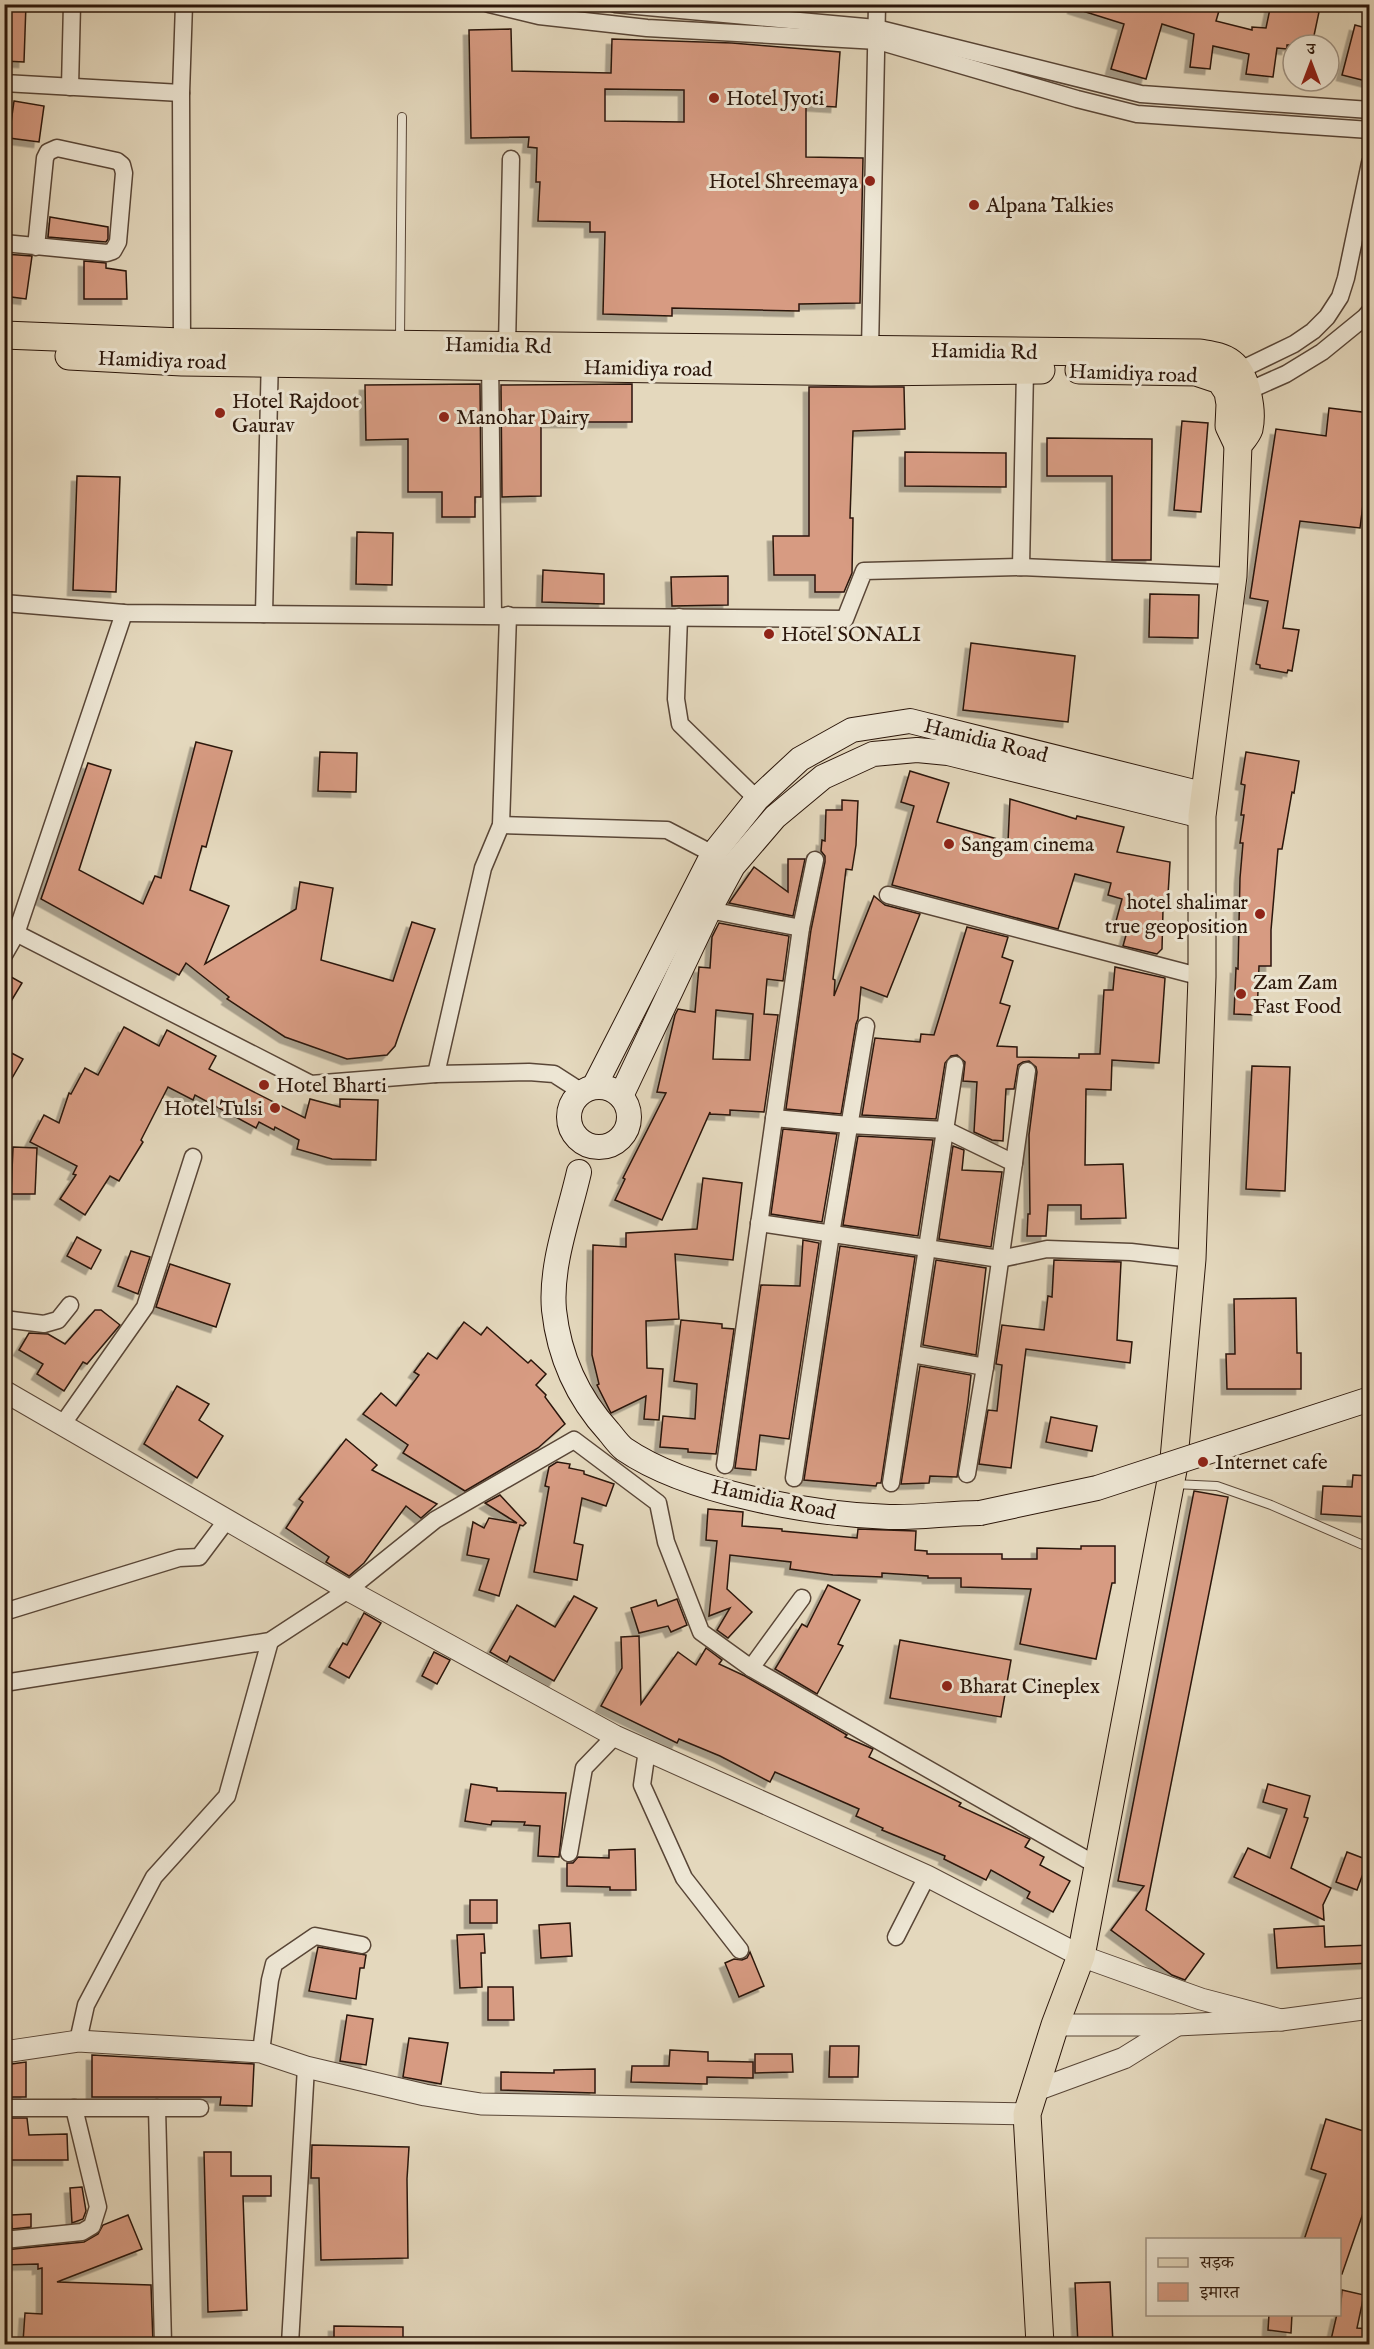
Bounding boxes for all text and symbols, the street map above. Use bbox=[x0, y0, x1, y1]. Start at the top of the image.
north arrow bbox=[1281, 33, 1341, 93]
text: उ bbox=[1306, 40, 1317, 60]
place label: Hotel Jyoti bbox=[726, 86, 824, 113]
marker: Hotel Jyoti bbox=[707, 91, 721, 105]
place label: Hotel Shreemaya bbox=[709, 169, 859, 196]
marker: Hotel Shreemaya bbox=[863, 174, 877, 188]
place label: Alpana Talkies bbox=[985, 193, 1114, 220]
marker: Alpana Talkies bbox=[967, 198, 981, 212]
street label: Hamidia Rd bbox=[445, 332, 552, 361]
street label: Hamidia Rd bbox=[931, 338, 1038, 367]
street label: Hamidiya road bbox=[97, 346, 228, 377]
street label: Hamidiya road bbox=[583, 355, 713, 384]
street label: Hamidiya road bbox=[1068, 359, 1199, 390]
place label: Hotel Rajdoot Gaurav bbox=[232, 389, 359, 440]
place label: Manohar Dairy bbox=[456, 405, 590, 432]
marker: Hotel Rajdoot Gaurav bbox=[213, 406, 227, 420]
marker: Manohar Dairy bbox=[437, 410, 451, 424]
place label: Hotel SONALI bbox=[781, 622, 921, 649]
marker: Hotel SONALI bbox=[762, 627, 776, 641]
street label: Hamidia Road bbox=[921, 713, 1051, 770]
place label: Sangam cinema bbox=[961, 832, 1095, 859]
marker: Sangam cinema bbox=[942, 837, 956, 851]
place label: hotel shalimar true geoposition bbox=[1105, 890, 1248, 941]
marker: hotel shalimar true geoposition bbox=[1253, 907, 1267, 921]
place label: Zam Zam Fast Food bbox=[1253, 970, 1342, 1021]
marker: Zam Zam Fast Food bbox=[1234, 987, 1248, 1001]
place label: Hotel Bharti bbox=[276, 1073, 387, 1100]
marker: Hotel Bharti bbox=[257, 1078, 271, 1092]
place label: Hotel Tulsi bbox=[164, 1096, 263, 1123]
marker: Hotel Tulsi bbox=[268, 1101, 282, 1115]
place label: Internet cafe bbox=[1215, 1450, 1328, 1477]
marker: Internet cafe bbox=[1196, 1455, 1210, 1469]
street label: Hamidia Road bbox=[709, 1474, 839, 1527]
place label: Bharat Cineplex bbox=[959, 1674, 1100, 1701]
marker: Bharat Cineplex bbox=[940, 1679, 954, 1693]
legend bbox=[1146, 2238, 1341, 2316]
text: सड़क bbox=[1199, 2252, 1235, 2275]
text: इमारत bbox=[1199, 2282, 1240, 2305]

